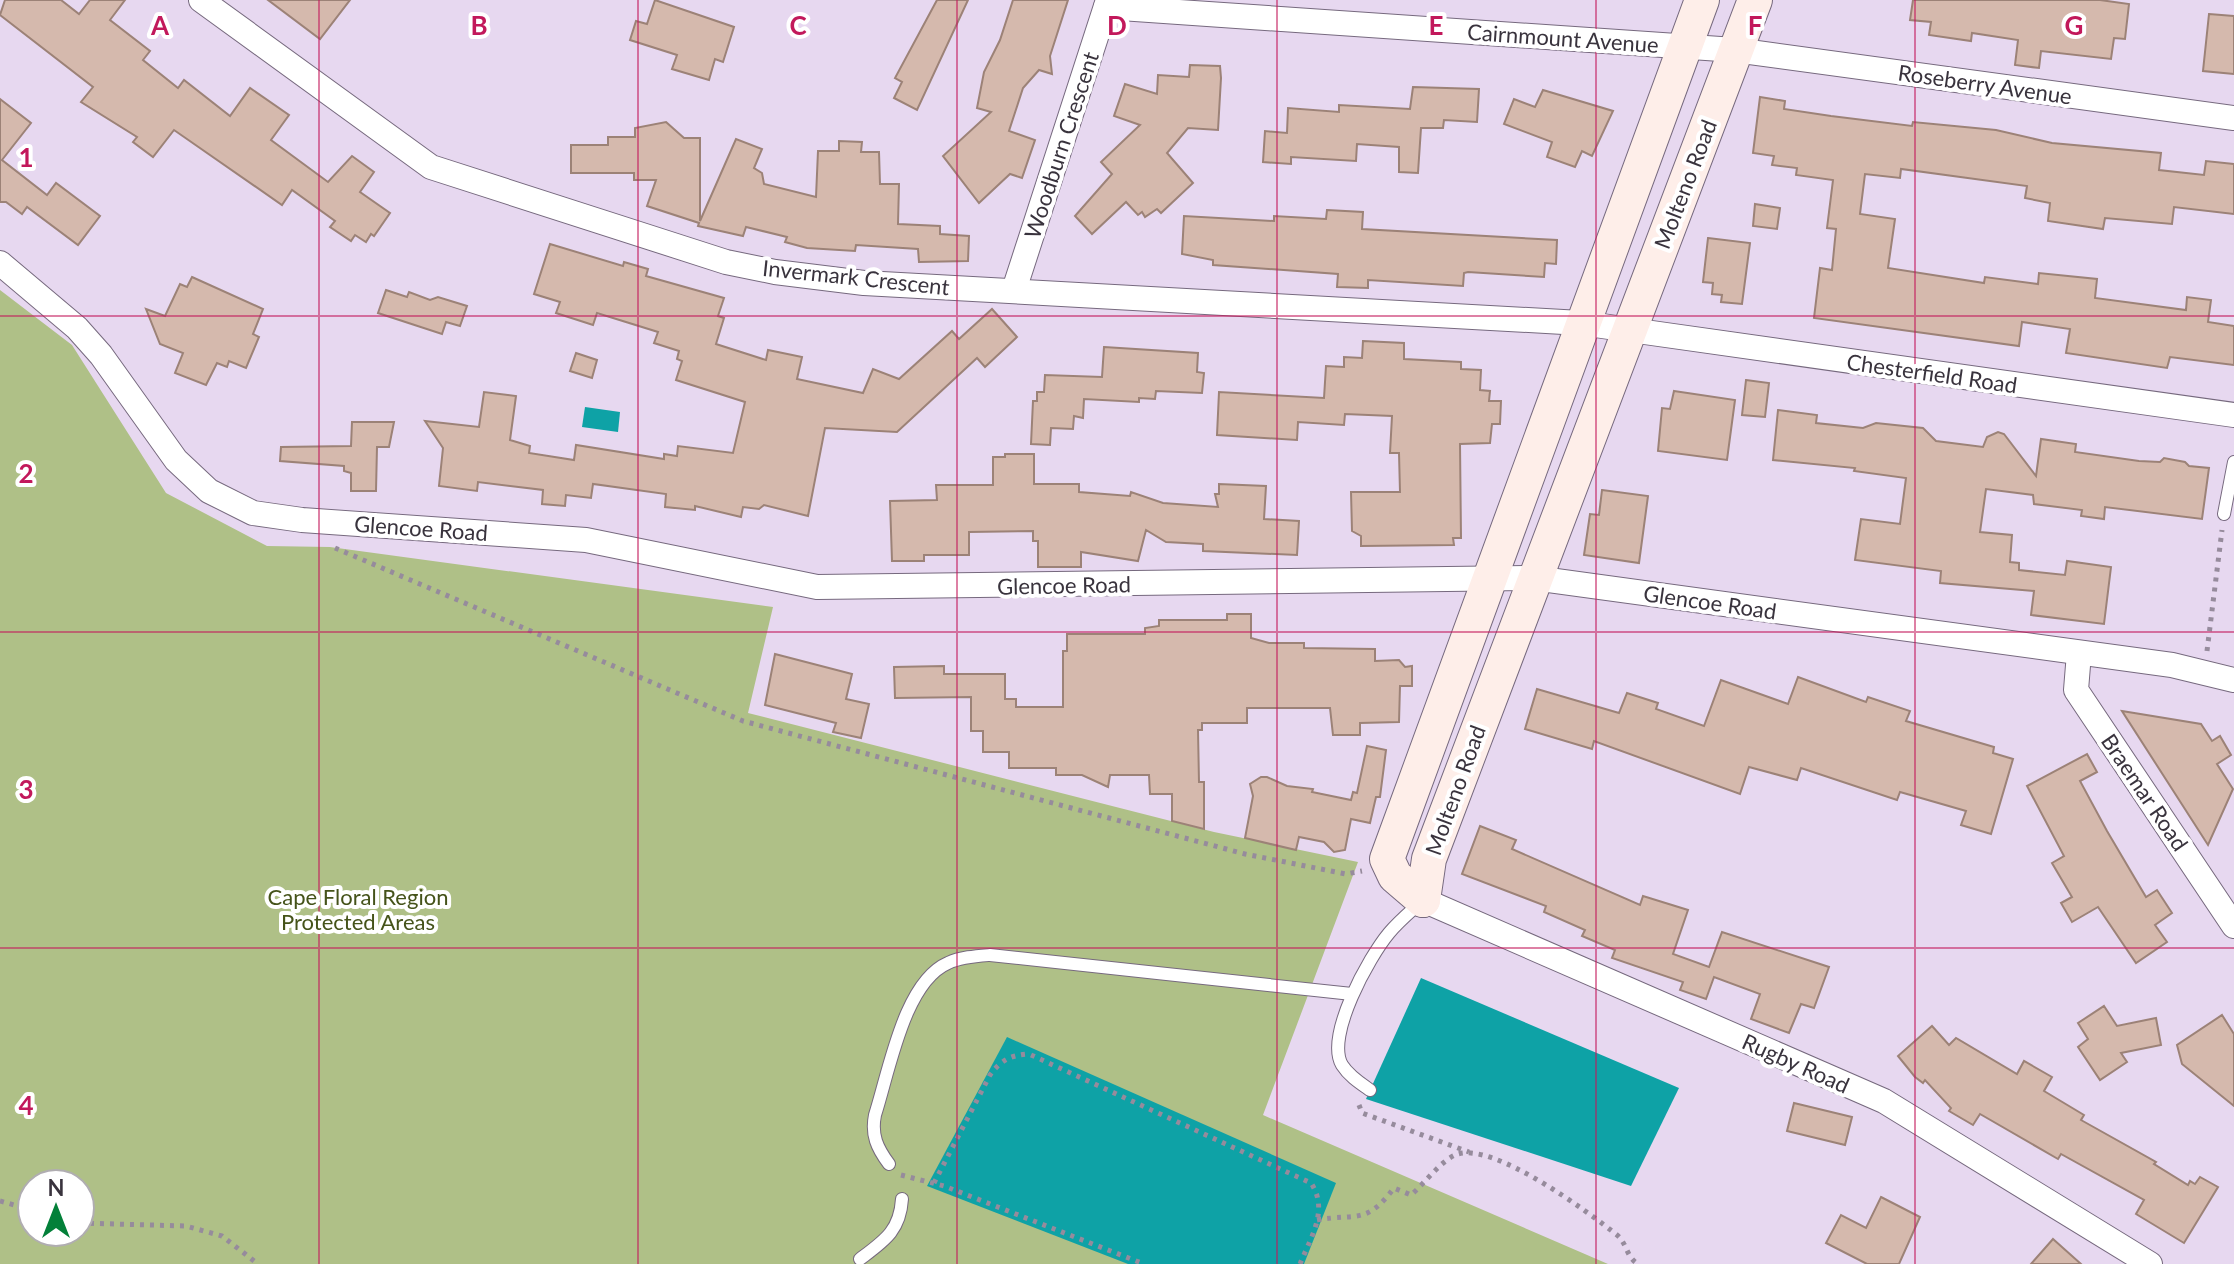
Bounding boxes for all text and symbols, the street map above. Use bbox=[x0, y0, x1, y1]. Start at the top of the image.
text: A bbox=[150, 9, 170, 41]
text: B bbox=[470, 9, 488, 41]
text: C bbox=[789, 9, 807, 41]
text: D bbox=[1107, 9, 1127, 41]
text: E bbox=[1429, 9, 1443, 41]
text: F bbox=[1748, 9, 1762, 41]
text: G bbox=[2065, 9, 2083, 41]
street label: Cairnmount Avenue bbox=[1466, 18, 1660, 58]
street label: Woodburn Crescent bbox=[1018, 48, 1104, 242]
street label: Roseberry Avenue bbox=[1896, 58, 2074, 110]
street label: Molteno Road bbox=[1648, 115, 1722, 253]
text: 1 bbox=[18, 141, 34, 173]
street label: Invermark Crescent bbox=[761, 254, 951, 300]
street label: Chesterfield Road bbox=[1845, 348, 2019, 398]
text: 2 bbox=[18, 457, 34, 489]
street label: Glencoe Road bbox=[353, 510, 489, 546]
street label: Glencoe Road bbox=[997, 570, 1131, 600]
street label: Glencoe Road bbox=[1642, 579, 1778, 625]
street label: Molteno Road bbox=[1419, 721, 1491, 859]
street label: Braemar Road bbox=[2096, 728, 2194, 856]
text: 3 bbox=[18, 773, 34, 805]
park label: Cape Floral Region Protected Areas bbox=[268, 883, 448, 935]
street label: Rugby Road bbox=[1738, 1027, 1854, 1099]
text: 4 bbox=[18, 1089, 34, 1121]
north arrow bbox=[16, 1168, 96, 1248]
text: N bbox=[48, 1174, 64, 1201]

